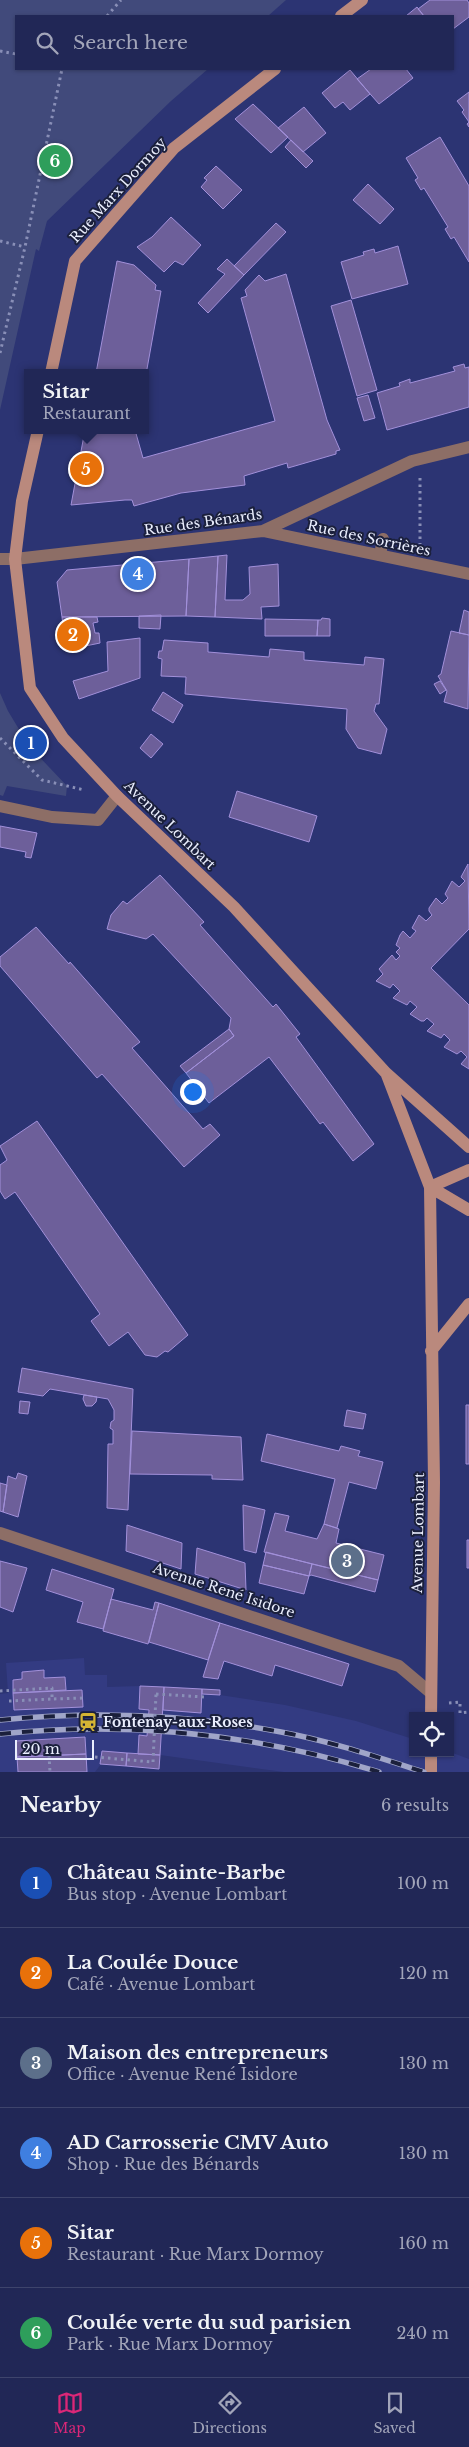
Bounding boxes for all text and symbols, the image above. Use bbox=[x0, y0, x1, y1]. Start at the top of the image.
search box bbox=[15, 15, 454, 70]
icon: search bbox=[33, 29, 61, 57]
text: Search here bbox=[73, 31, 188, 54]
street label: Rue Marx Dormoy bbox=[66, 134, 170, 246]
pin: 6 bbox=[39, 142, 71, 180]
popup bbox=[24, 369, 149, 434]
text: Sitar bbox=[42, 380, 90, 403]
text: Restaurant bbox=[42, 403, 131, 423]
pin: 5 bbox=[70, 450, 102, 488]
street label: Rue des Bénards bbox=[143, 505, 263, 539]
street label: Rue des Sorrières bbox=[306, 516, 432, 560]
pin: 4 bbox=[122, 555, 154, 593]
pin: 2 bbox=[57, 616, 89, 654]
pin: 1 bbox=[15, 724, 47, 762]
street label: Avenue Lombart bbox=[120, 776, 220, 874]
your location bbox=[180, 1079, 206, 1105]
street label: Avenue Lombart bbox=[408, 1472, 428, 1594]
pin: 3 bbox=[331, 1542, 363, 1580]
street label: Avenue René Isidore bbox=[150, 1558, 297, 1621]
station icon: Fontenay-aux-Roses bbox=[77, 1711, 99, 1733]
map controls bbox=[409, 1712, 454, 1757]
button: locate bbox=[409, 1712, 454, 1757]
place label: Fontenay-aux-Roses bbox=[103, 1713, 253, 1731]
scale bar bbox=[15, 1737, 94, 1760]
text: 20 m bbox=[22, 1740, 60, 1758]
text: Nearby bbox=[20, 1792, 101, 1818]
text: 6 results bbox=[381, 1795, 449, 1815]
text: Château Sainte-Barbe bbox=[67, 1861, 285, 1884]
text: 1 bbox=[33, 1873, 39, 1893]
text: 100 m bbox=[397, 1873, 449, 1893]
text: Bus stop · Avenue Lombart bbox=[67, 1884, 287, 1904]
text: La Coulée Douce bbox=[67, 1951, 238, 1974]
text: 2 bbox=[31, 1963, 41, 1983]
text: 120 m bbox=[399, 1963, 449, 1983]
text: Café · Avenue Lombart bbox=[67, 1974, 255, 1994]
text: Maison des entrepreneurs bbox=[67, 2041, 328, 2064]
text: 3 bbox=[31, 2053, 41, 2073]
text: 130 m bbox=[399, 2053, 449, 2073]
text: Office · Avenue René Isidore bbox=[67, 2064, 298, 2084]
text: AD Carrosserie CMV Auto bbox=[67, 2131, 328, 2154]
text: 4 bbox=[31, 2143, 41, 2163]
text: 130 m bbox=[399, 2143, 449, 2163]
text: Shop · Rue des Bénards bbox=[67, 2154, 259, 2174]
text: Sitar bbox=[67, 2221, 114, 2244]
text: 5 bbox=[31, 2233, 41, 2253]
text: 160 m bbox=[398, 2233, 449, 2253]
text: Restaurant · Rue Marx Dormoy bbox=[67, 2244, 324, 2264]
text: Coulée verte du sud parisien bbox=[67, 2311, 351, 2334]
text: 6 bbox=[31, 2323, 41, 2343]
text: 240 m bbox=[397, 2323, 449, 2343]
text: Park · Rue Marx Dormoy bbox=[67, 2334, 273, 2354]
tab: Map bbox=[53, 2389, 86, 2437]
tab: Directions bbox=[192, 2389, 267, 2437]
tab: Saved bbox=[373, 2389, 416, 2437]

